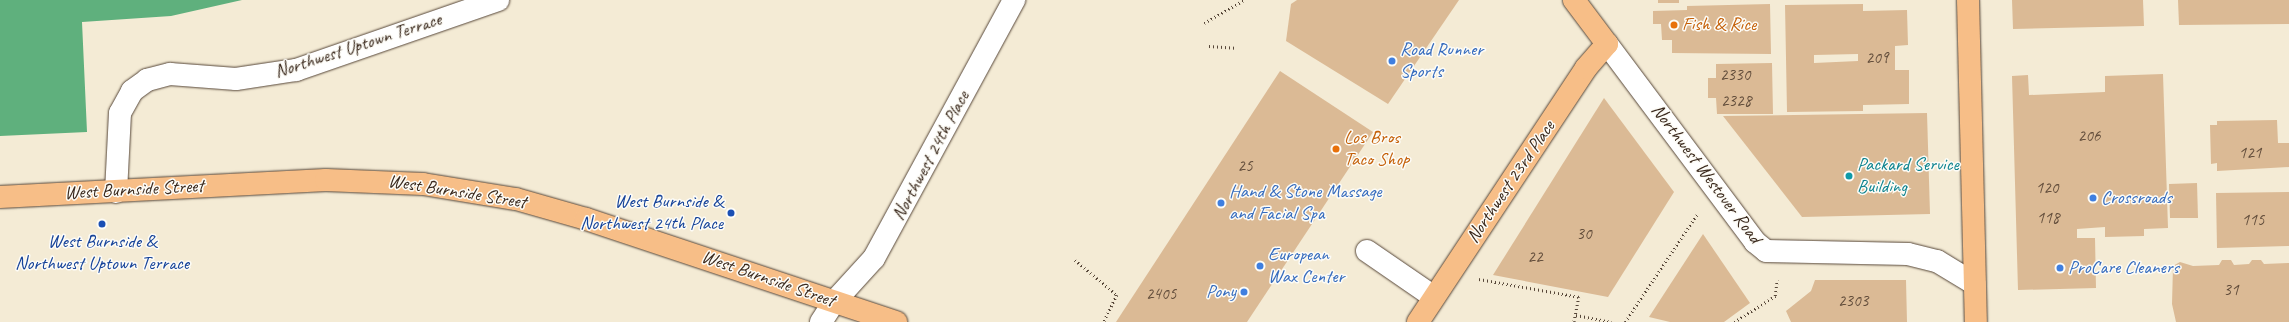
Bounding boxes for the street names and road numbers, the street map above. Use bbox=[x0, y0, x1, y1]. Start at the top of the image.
street label: Northwest Uptown Terrace bbox=[272, 8, 444, 84]
street label: Northwest 24th Place bbox=[887, 87, 975, 225]
street label: Northwest Westover Road bbox=[1646, 100, 1766, 248]
street label: Northwest 23rd Place bbox=[1462, 117, 1560, 247]
street label: West Burnside Street bbox=[386, 170, 528, 214]
street label: West Burnside Street bbox=[64, 175, 204, 205]
street label: West Burnside Street bbox=[698, 246, 838, 312]

